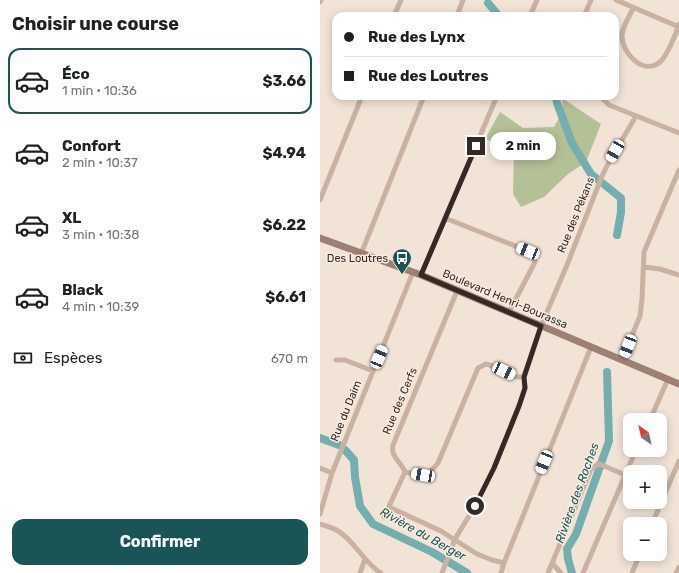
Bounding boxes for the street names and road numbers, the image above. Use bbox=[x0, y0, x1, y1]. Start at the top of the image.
street label: Rue des Pékans bbox=[555, 175, 597, 255]
street label: Boulevard Henri-Bourassa bbox=[440, 267, 570, 331]
street label: Rue des Cerfs bbox=[380, 365, 420, 436]
street label: Rue du Daim bbox=[328, 378, 364, 443]

